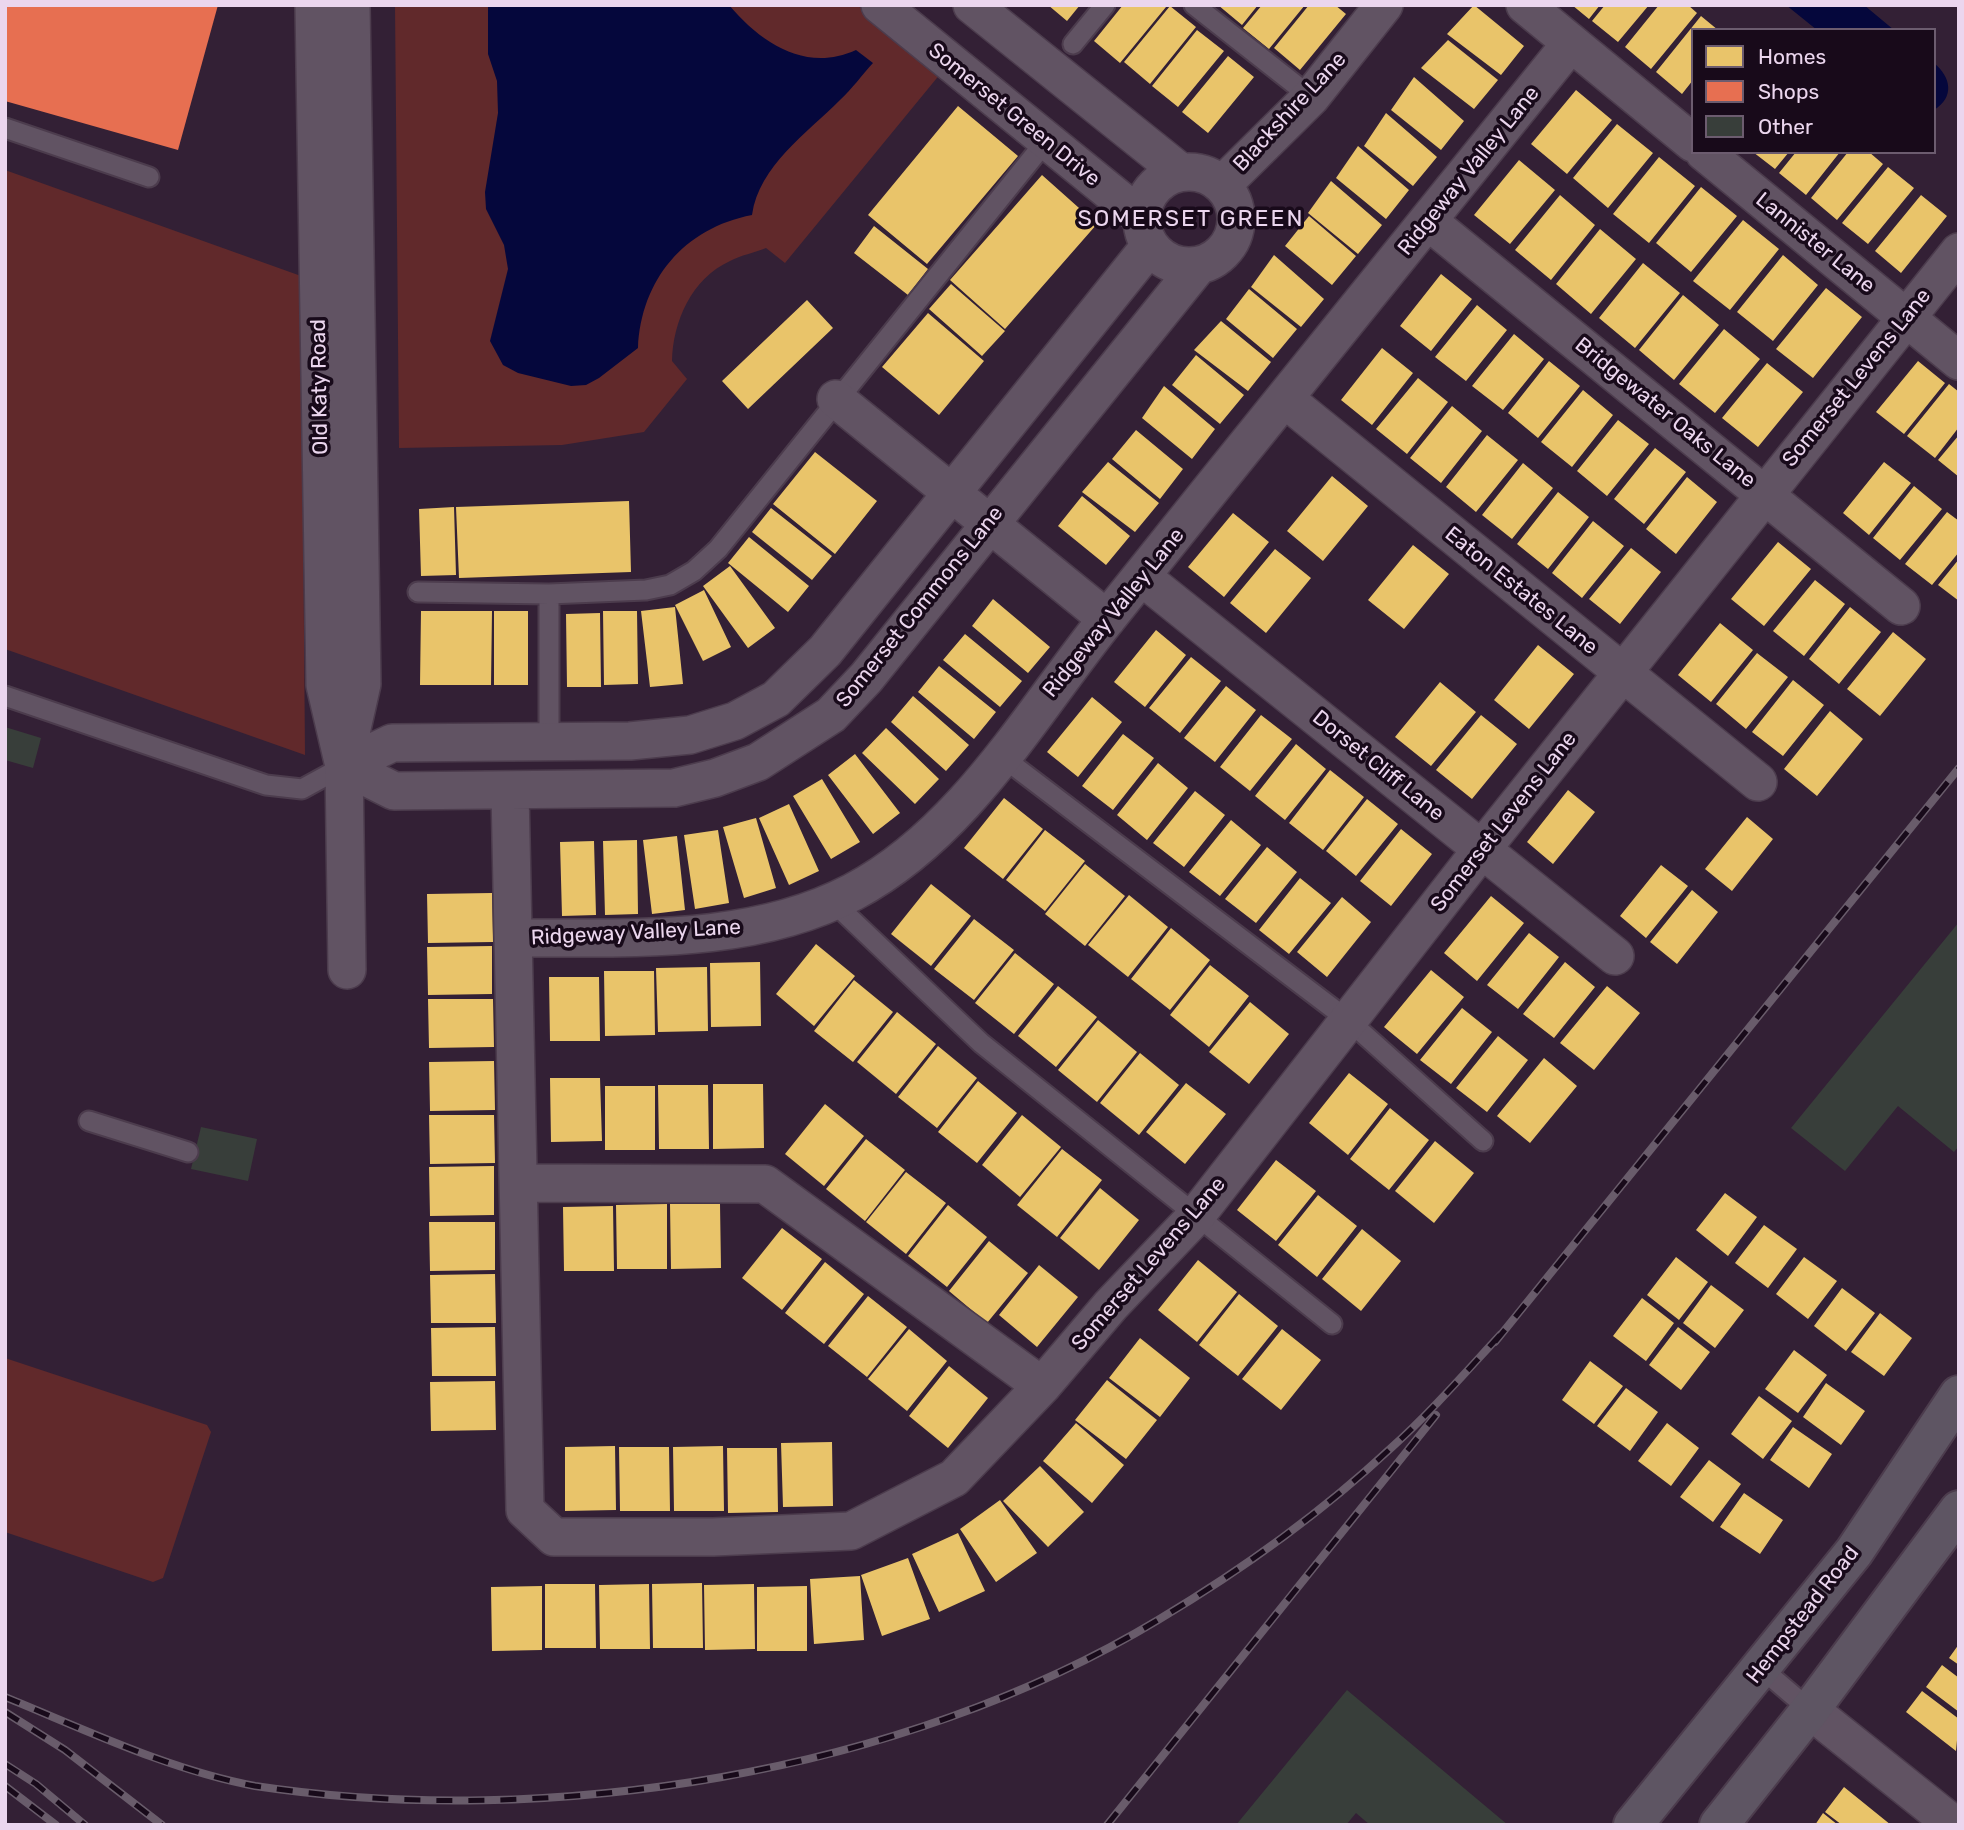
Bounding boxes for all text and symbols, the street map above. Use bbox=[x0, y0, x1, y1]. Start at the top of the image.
legend bbox=[1691, 28, 1936, 154]
street label: Somerset Green Drive bbox=[923, 38, 1105, 192]
text: Homes bbox=[1758, 44, 1826, 69]
street label: Blackshire Lane bbox=[1228, 47, 1352, 177]
text: Shops bbox=[1758, 79, 1819, 104]
street label: Ridgeway Valley Lane bbox=[1393, 81, 1545, 261]
text: Other bbox=[1758, 114, 1813, 139]
street label: Lannister Lane bbox=[1750, 187, 1880, 299]
district label: SOMERSET GREEN bbox=[1079, 205, 1303, 233]
street label: Somerset Levens Lane bbox=[1777, 284, 1937, 472]
street label: Old Katy Road bbox=[306, 319, 334, 455]
street label: Bridgewater Oaks Lane bbox=[1570, 332, 1760, 494]
street label: Somerset Commons Lane bbox=[831, 501, 1009, 713]
street label: Eaton Estates Lane bbox=[1440, 522, 1602, 660]
street label: Ridgeway Valley Lane bbox=[1038, 523, 1190, 703]
street label: Dorset Cliff Lane bbox=[1307, 705, 1449, 827]
street label: Somerset Levens Lane bbox=[1426, 727, 1582, 917]
street label: Ridgeway Valley Lane bbox=[530, 915, 742, 951]
street label: Somerset Levens Lane bbox=[1067, 1172, 1231, 1356]
street label: Hempstead Road bbox=[1741, 1541, 1865, 1689]

